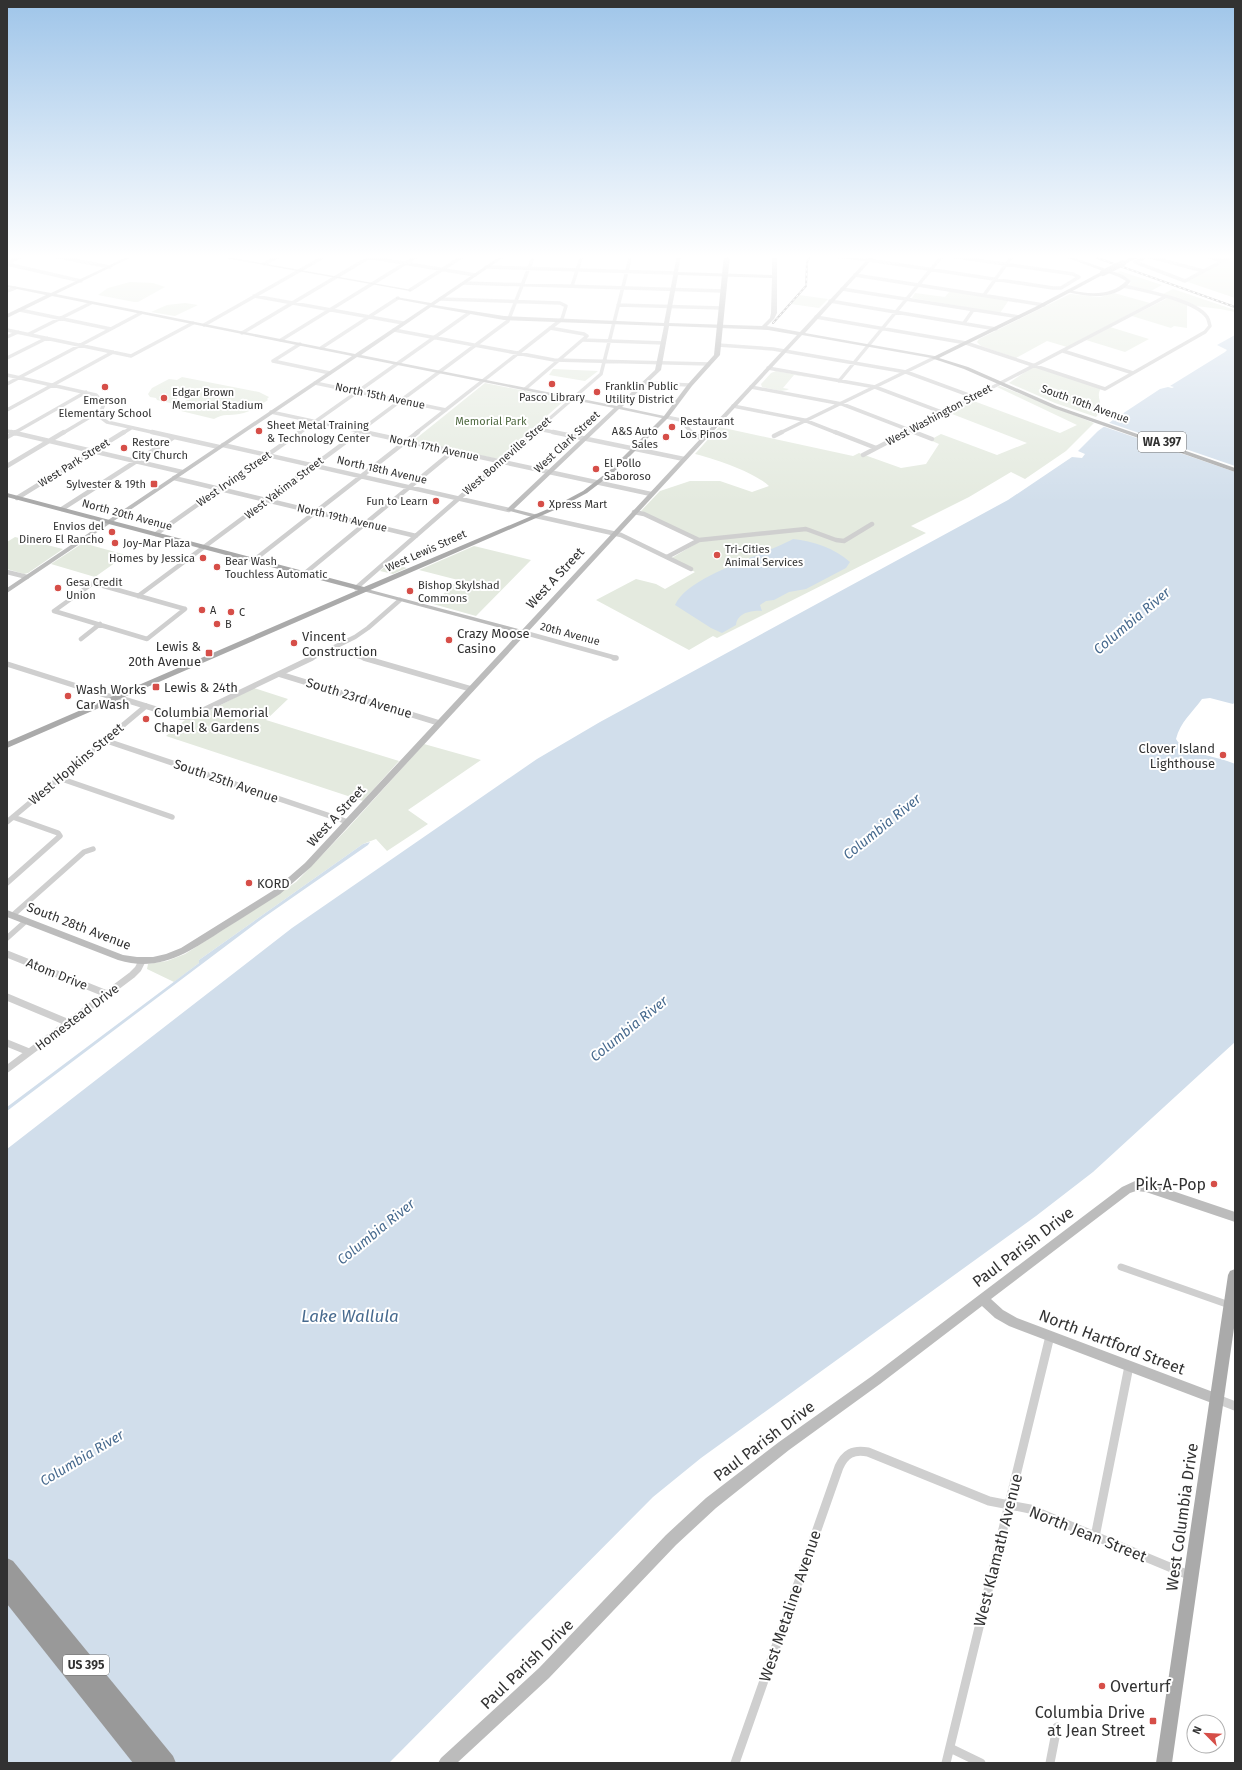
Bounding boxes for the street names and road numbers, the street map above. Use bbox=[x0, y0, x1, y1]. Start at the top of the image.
street label: North 15th Avenue bbox=[334, 380, 426, 412]
street label: West Washington Street bbox=[884, 382, 994, 448]
street label: South 10th Avenue bbox=[1039, 382, 1131, 426]
street label: West Clark Street bbox=[532, 408, 602, 476]
street label: West Bonneville Street bbox=[460, 414, 554, 498]
street label: North 17th Avenue bbox=[388, 432, 480, 464]
road number: WA 397 bbox=[1138, 432, 1186, 452]
street label: West Park Street bbox=[36, 436, 112, 490]
street label: West Irving Street bbox=[194, 448, 274, 510]
street label: North 18th Avenue bbox=[336, 453, 428, 487]
street label: West Yakima Street bbox=[242, 454, 326, 522]
street label: North 20th Avenue bbox=[80, 497, 174, 533]
street label: North 19th Avenue bbox=[296, 501, 388, 535]
street label: West Lewis Street bbox=[384, 527, 468, 575]
street label: West A Street bbox=[523, 544, 587, 612]
street label: 20th Avenue bbox=[539, 620, 601, 648]
street label: South 23rd Avenue bbox=[304, 675, 414, 721]
street label: West Hopkins Street bbox=[26, 720, 127, 808]
street label: South 25th Avenue bbox=[172, 756, 280, 806]
street label: West A Street bbox=[304, 782, 368, 850]
street label: South 28th Avenue bbox=[25, 899, 133, 953]
street label: Atom Drive bbox=[24, 955, 90, 993]
street label: Homestead Drive bbox=[32, 981, 122, 1053]
street label: Paul Parish Drive bbox=[969, 1203, 1077, 1291]
street label: North Hartford Street bbox=[1036, 1305, 1188, 1379]
street label: Paul Parish Drive bbox=[710, 1397, 818, 1485]
street label: West Columbia Drive bbox=[1162, 1442, 1202, 1592]
street label: West Klamath Avenue bbox=[970, 1472, 1026, 1628]
street label: North Jean Street bbox=[1026, 1502, 1150, 1566]
street label: West Metaline Avenue bbox=[755, 1528, 825, 1684]
street label: Paul Parish Drive bbox=[477, 1615, 577, 1713]
road number: US 395 bbox=[63, 1655, 109, 1675]

